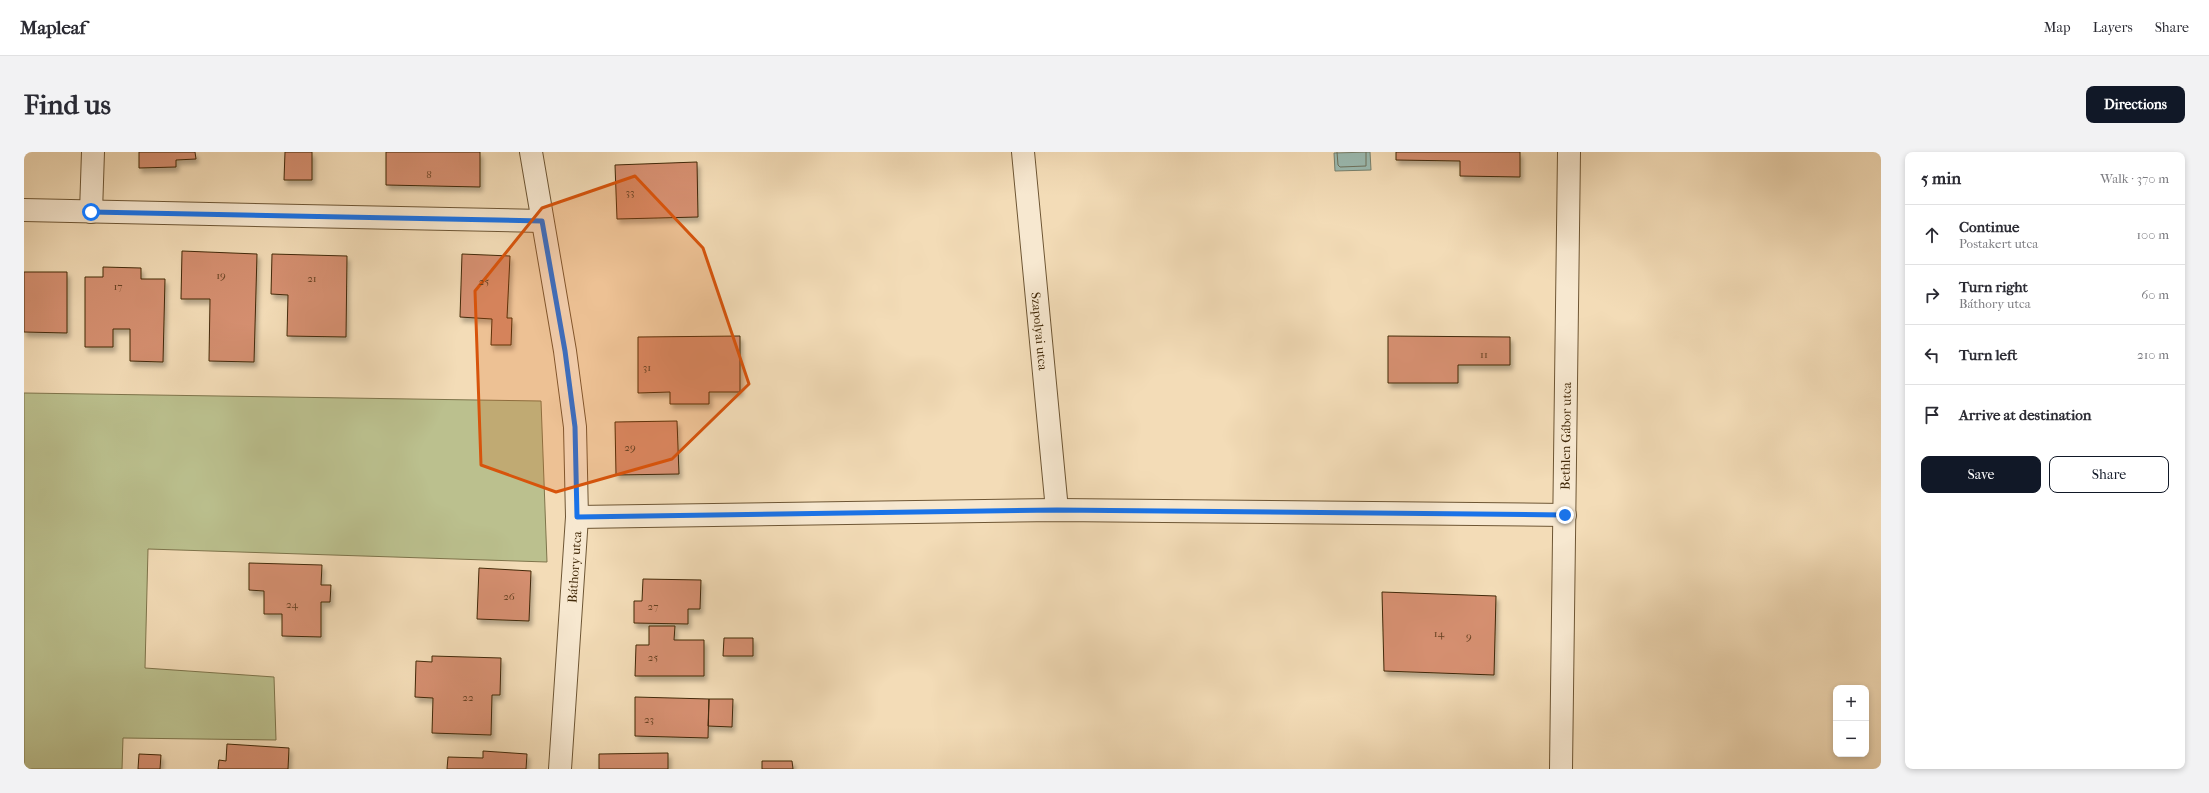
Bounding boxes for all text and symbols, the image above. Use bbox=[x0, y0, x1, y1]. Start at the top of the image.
text: Mapleaf bbox=[20, 17, 86, 39]
text: Map bbox=[2044, 19, 2071, 36]
text: Layers bbox=[2093, 19, 2133, 36]
text: Share bbox=[2155, 19, 2189, 36]
button: Directions bbox=[2086, 86, 2185, 123]
text: Find us bbox=[24, 88, 111, 121]
house number: 8 bbox=[426, 168, 432, 181]
text: 5 min bbox=[1921, 168, 1961, 188]
text: Walk · 370 m bbox=[2100, 171, 2169, 186]
house number: 33 bbox=[625, 186, 635, 199]
route start bbox=[82, 203, 100, 221]
text: Continue bbox=[1959, 218, 2019, 236]
icon: ahead bbox=[1921, 224, 1943, 246]
text: 100 m bbox=[2136, 227, 2169, 242]
text: Postakert utca bbox=[1959, 236, 2038, 251]
house number: 19 bbox=[216, 269, 226, 282]
house number: 21 bbox=[307, 272, 317, 285]
house number: 25 bbox=[479, 275, 489, 288]
text: Turn right bbox=[1959, 278, 2028, 296]
house number: 17 bbox=[113, 280, 123, 293]
icon: right bbox=[1921, 284, 1943, 306]
text: 60 m bbox=[2141, 287, 2169, 302]
street label: Szapolyai utca bbox=[1028, 291, 1051, 372]
text: Báthory utca bbox=[1959, 296, 2031, 311]
icon: left bbox=[1921, 344, 1943, 366]
text: Turn left bbox=[1959, 346, 2017, 364]
text: 210 m bbox=[2137, 347, 2169, 362]
house number: 11 bbox=[1480, 348, 1488, 361]
house number: 31 bbox=[643, 361, 651, 374]
street label: Bethlen Gábor utca bbox=[1558, 381, 1574, 490]
icon: arrive bbox=[1921, 404, 1943, 426]
text: Arrive at destination bbox=[1959, 406, 2091, 424]
house number: 29 bbox=[624, 441, 636, 454]
button: Save bbox=[1921, 456, 2041, 493]
button: Share bbox=[2049, 456, 2169, 493]
route end bbox=[1556, 506, 1574, 524]
street label: Báthory utca bbox=[565, 530, 585, 603]
house number: 26 bbox=[503, 590, 515, 603]
house number: 24 bbox=[286, 598, 299, 611]
house number: 27 bbox=[648, 600, 658, 613]
house number: 14 bbox=[1434, 627, 1445, 640]
house number: 9 bbox=[1466, 630, 1472, 643]
house number: 25 bbox=[648, 651, 658, 664]
map controls bbox=[1833, 685, 1869, 757]
button: + bbox=[1833, 685, 1869, 721]
house number: 22 bbox=[462, 691, 474, 704]
house number: 23 bbox=[644, 713, 654, 726]
button: − bbox=[1833, 721, 1869, 757]

